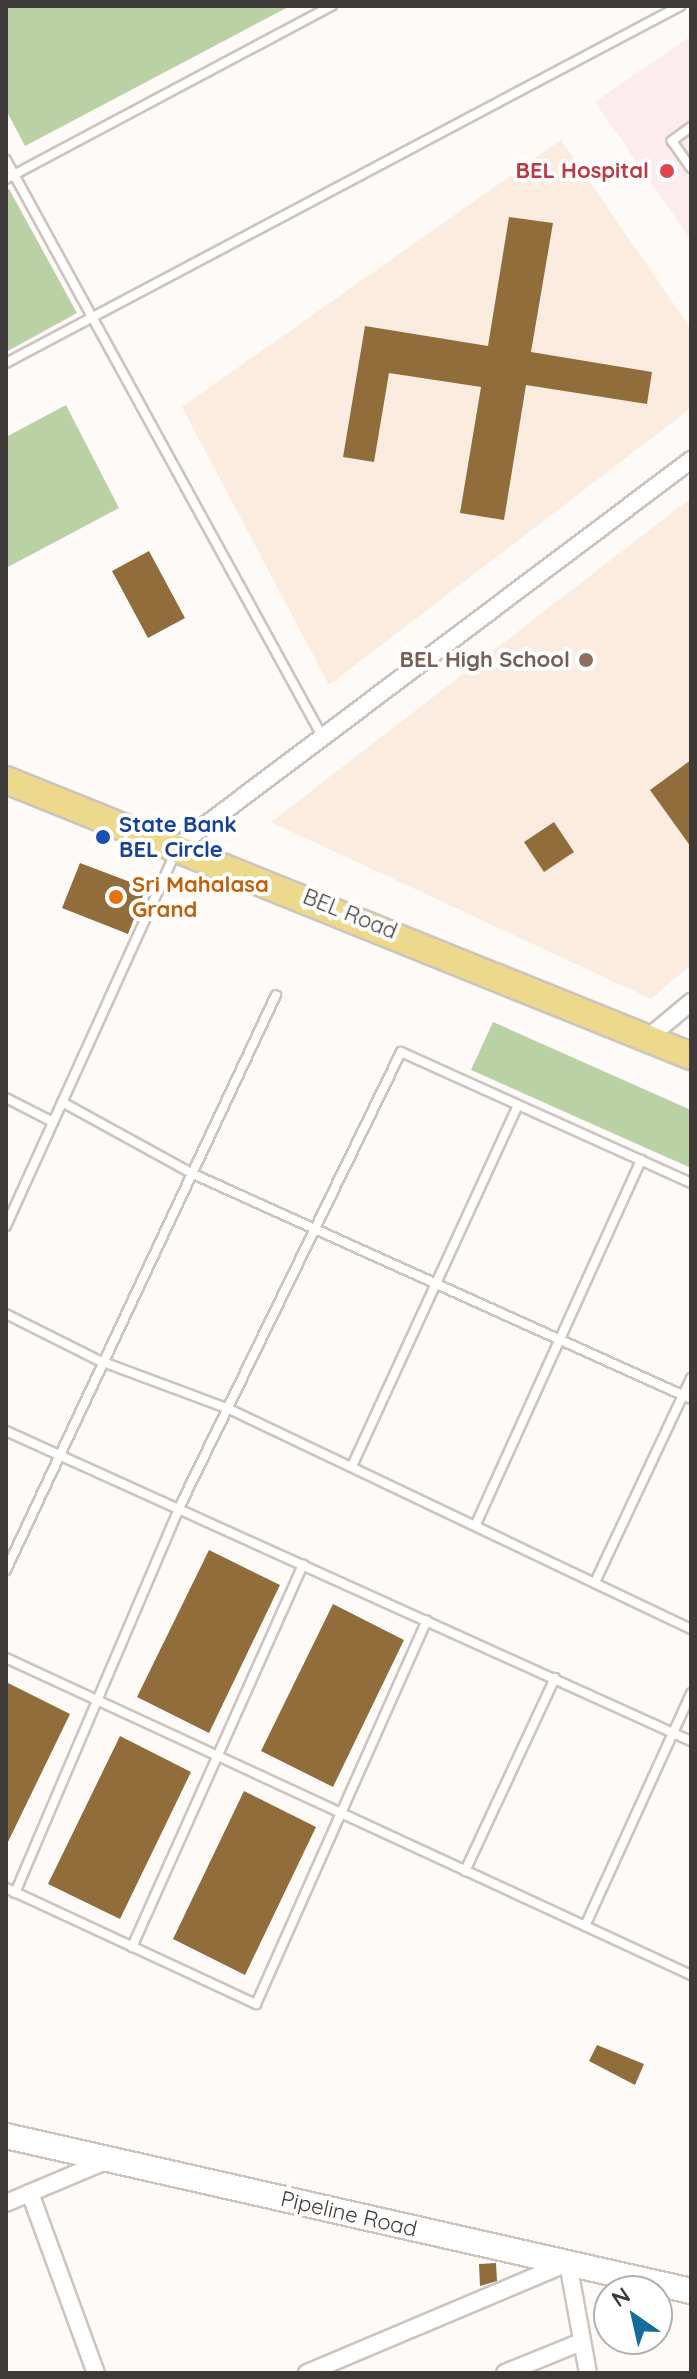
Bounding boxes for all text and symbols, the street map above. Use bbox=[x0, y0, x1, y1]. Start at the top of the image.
place label: BEL Hospital bbox=[516, 158, 649, 184]
marker: BEL Hospital bbox=[656, 160, 678, 182]
place label: BEL High School bbox=[400, 647, 570, 673]
marker: BEL High School bbox=[577, 651, 595, 669]
place label: State Bank BEL Circle bbox=[119, 811, 237, 862]
marker: State Bank BEL Circle bbox=[94, 828, 112, 846]
place label: Sri Mahalasa Grand bbox=[132, 871, 269, 922]
street label: BEL Road bbox=[299, 883, 401, 945]
marker: Sri Mahalasa Grand bbox=[107, 888, 125, 906]
street label: Pipeline Road bbox=[278, 2185, 420, 2243]
north arrow bbox=[593, 2275, 673, 2355]
text: N bbox=[606, 2281, 635, 2313]

